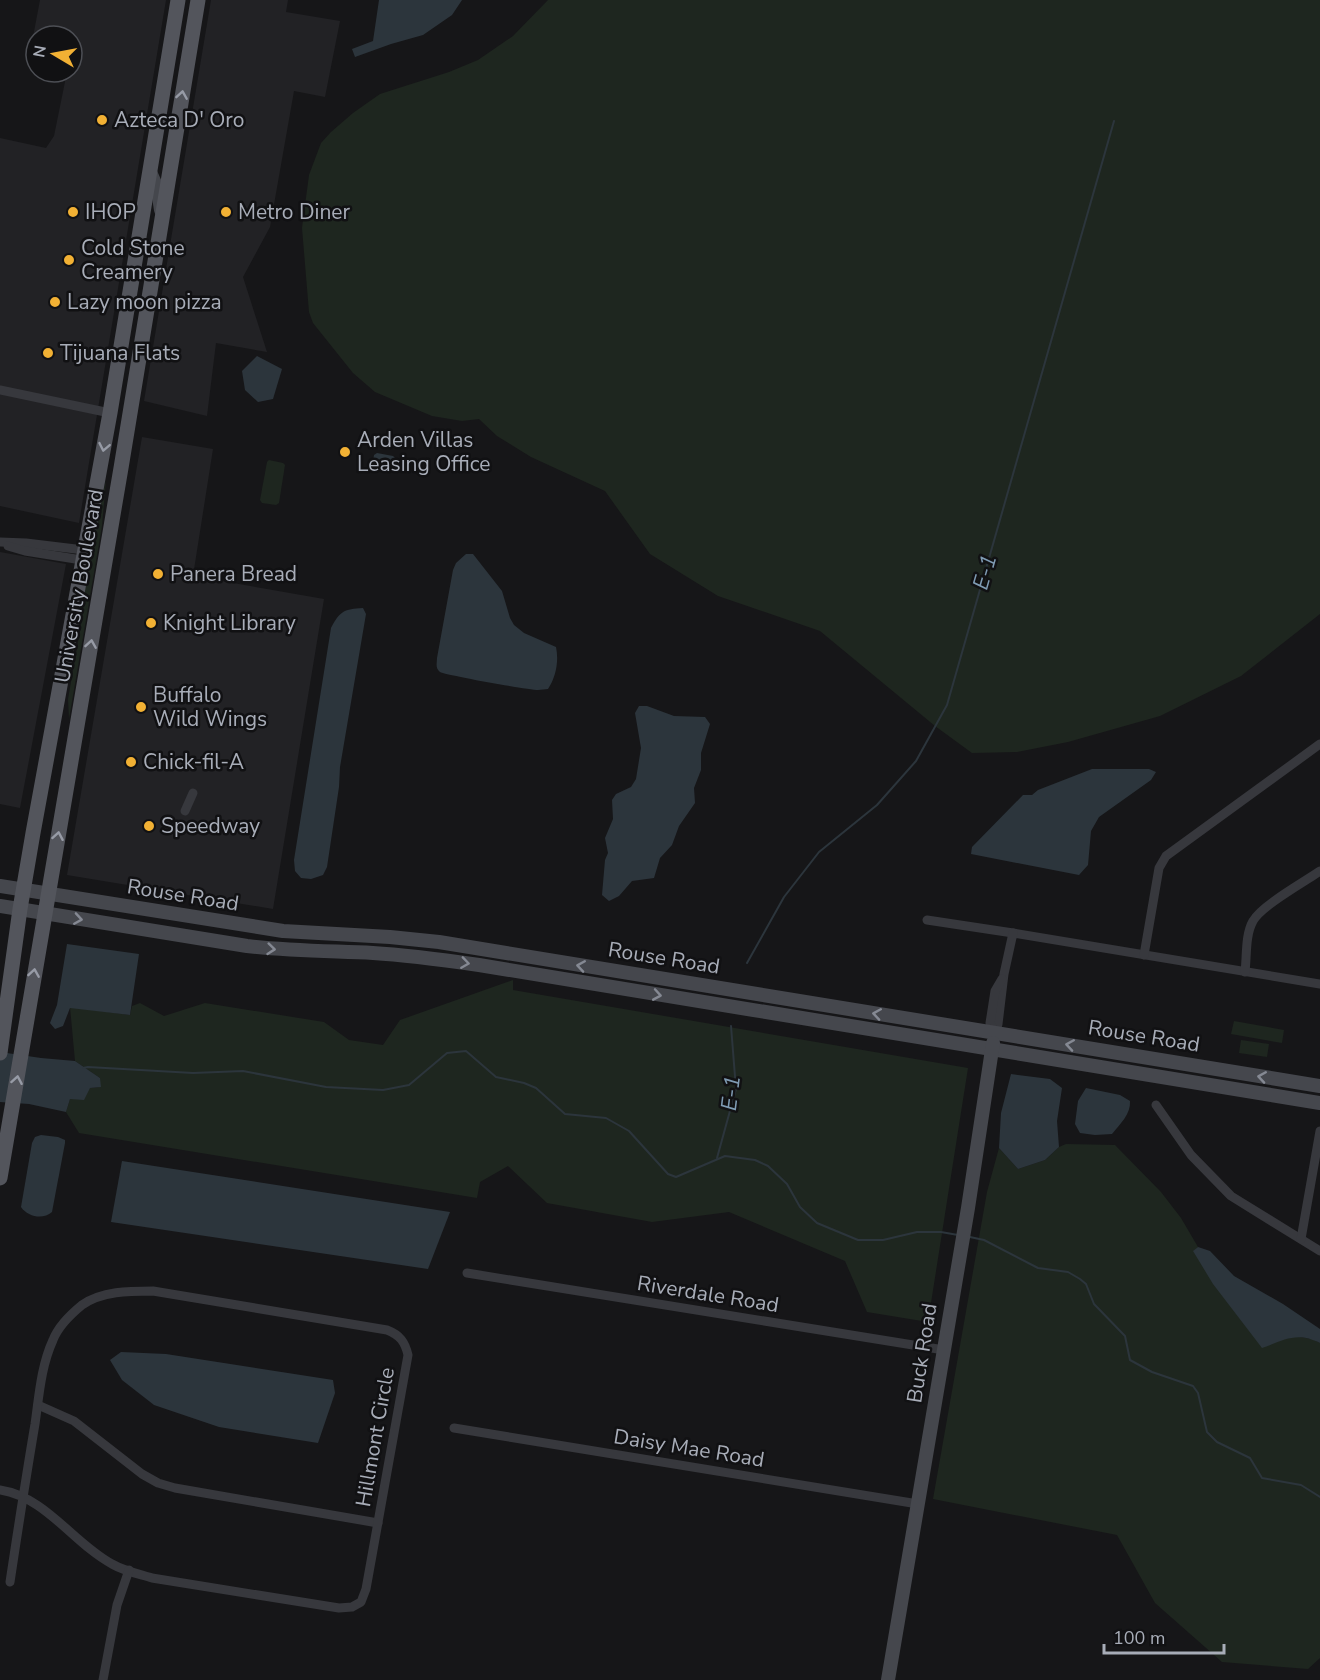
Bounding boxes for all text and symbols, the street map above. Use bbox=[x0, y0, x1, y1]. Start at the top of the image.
north arrow bbox=[24, 24, 84, 84]
text: N bbox=[28, 44, 52, 59]
one-way arrow bbox=[175, 90, 188, 100]
place label: Azteca D' Oro bbox=[114, 106, 244, 134]
marker: Azteca D' Oro bbox=[95, 113, 109, 127]
place label: IHOP bbox=[85, 198, 136, 226]
place label: Metro Diner bbox=[238, 198, 350, 226]
marker: IHOP bbox=[66, 205, 80, 219]
marker: Metro Diner bbox=[219, 205, 233, 219]
place label: Cold Stone Creamery bbox=[81, 234, 185, 286]
marker: Cold Stone Creamery bbox=[62, 253, 76, 267]
place label: Lazy moon pizza bbox=[67, 288, 222, 316]
marker: Lazy moon pizza bbox=[48, 295, 62, 309]
place label: Tijuana Flats bbox=[60, 339, 180, 367]
marker: Tijuana Flats bbox=[41, 346, 55, 360]
place label: Arden Villas Leasing Office bbox=[357, 426, 490, 478]
one-way arrow bbox=[98, 442, 111, 452]
marker: Arden Villas Leasing Office bbox=[338, 445, 352, 459]
street label: University Boulevard bbox=[48, 487, 110, 685]
water label: E-1 bbox=[966, 551, 1004, 593]
place label: Panera Bread bbox=[170, 560, 297, 588]
marker: Panera Bread bbox=[151, 567, 165, 581]
place label: Knight Library bbox=[163, 609, 296, 637]
marker: Knight Library bbox=[144, 616, 158, 630]
one-way arrow bbox=[84, 639, 97, 649]
place label: Buffalo Wild Wings bbox=[153, 681, 267, 733]
marker: Buffalo Wild Wings bbox=[134, 700, 148, 714]
place label: Chick-fil-A bbox=[143, 748, 244, 776]
marker: Chick-fil-A bbox=[124, 755, 138, 769]
place label: Speedway bbox=[161, 812, 260, 840]
marker: Speedway bbox=[142, 819, 156, 833]
one-way arrow bbox=[51, 832, 64, 842]
street label: Rouse Road bbox=[125, 872, 241, 918]
one-way arrow bbox=[73, 912, 83, 924]
street label: Rouse Road bbox=[606, 935, 722, 981]
one-way arrow bbox=[266, 942, 275, 955]
one-way arrow bbox=[460, 957, 470, 969]
one-way arrow bbox=[577, 960, 586, 972]
one-way arrow bbox=[28, 969, 40, 978]
one-way arrow bbox=[652, 988, 662, 1001]
one-way arrow bbox=[873, 1009, 882, 1021]
street label: Rouse Road bbox=[1086, 1013, 1202, 1059]
one-way arrow bbox=[1065, 1040, 1074, 1052]
one-way arrow bbox=[1258, 1071, 1267, 1083]
water label: E-1 bbox=[714, 1074, 748, 1112]
one-way arrow bbox=[10, 1076, 22, 1085]
street label: Riverdale Road bbox=[635, 1269, 781, 1319]
street label: Buck Road bbox=[900, 1301, 944, 1405]
street label: Hillmont Circle bbox=[349, 1365, 401, 1509]
street label: Daisy Mae Road bbox=[612, 1422, 766, 1474]
scale bar bbox=[1104, 1617, 1224, 1655]
text: 100 m bbox=[1113, 1626, 1165, 1650]

